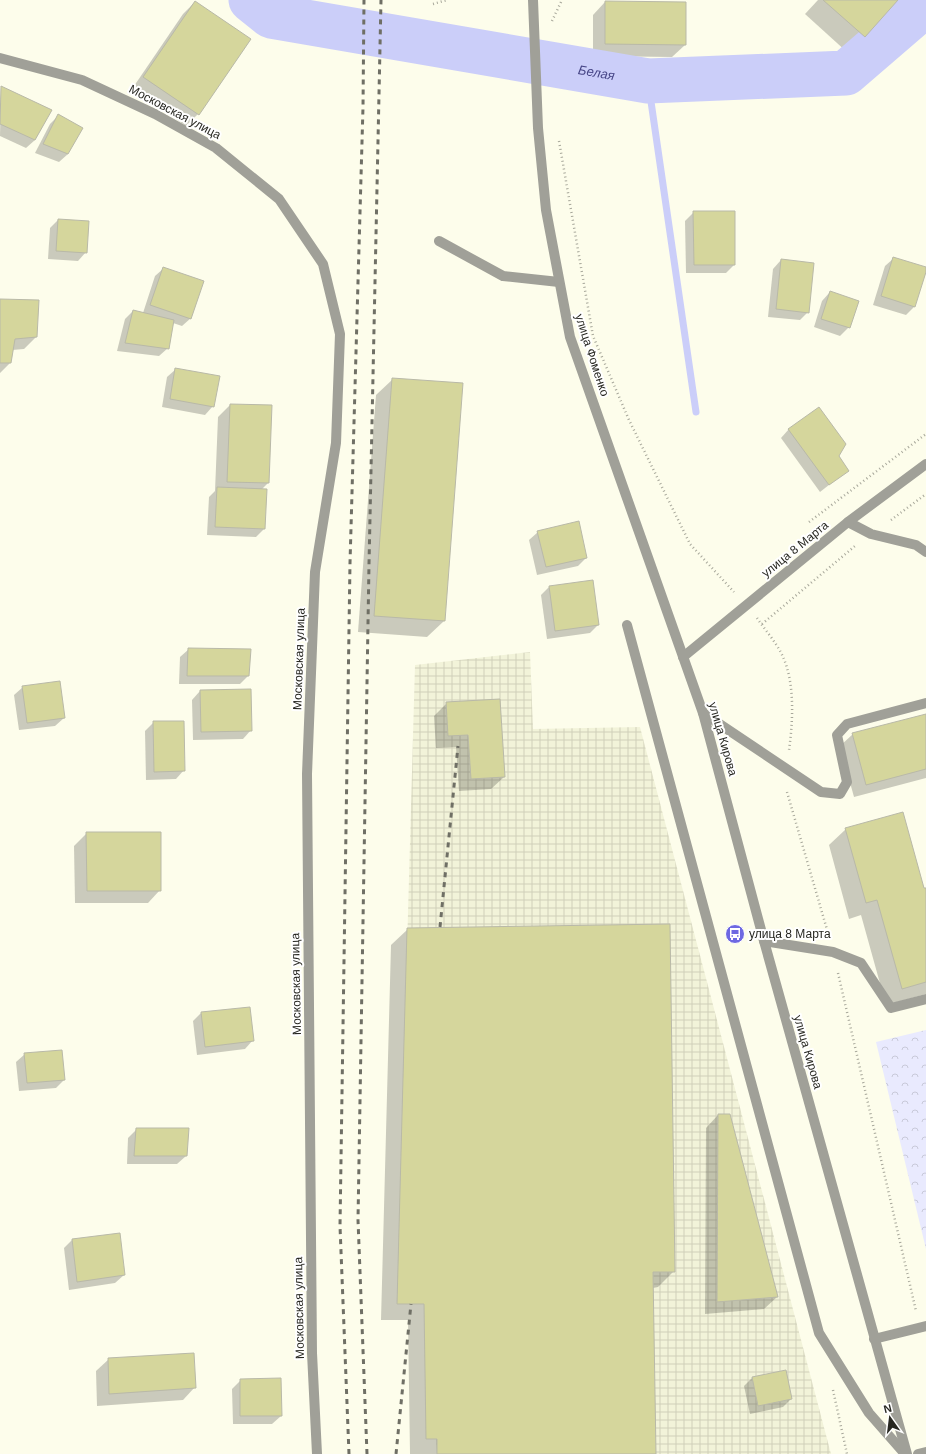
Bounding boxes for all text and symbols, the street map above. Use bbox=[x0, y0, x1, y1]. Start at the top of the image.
water label: Белая bbox=[577, 62, 616, 83]
street label: Московская улица bbox=[127, 82, 224, 142]
street label: улица Фоменко bbox=[572, 312, 612, 398]
street label: улица 8 Марта bbox=[759, 518, 831, 580]
street label: Московская улица bbox=[290, 607, 308, 710]
street label: улица Кирова bbox=[706, 700, 740, 778]
bus stop icon: улица 8 Марта bbox=[724, 923, 746, 945]
place label: улица 8 Марта bbox=[749, 927, 831, 941]
street label: Московская улица bbox=[288, 933, 304, 1035]
street label: улица Кирова bbox=[791, 1013, 825, 1091]
street label: Московская улица bbox=[291, 1257, 307, 1359]
north arrow bbox=[870, 1398, 910, 1438]
text: N bbox=[882, 1402, 893, 1415]

